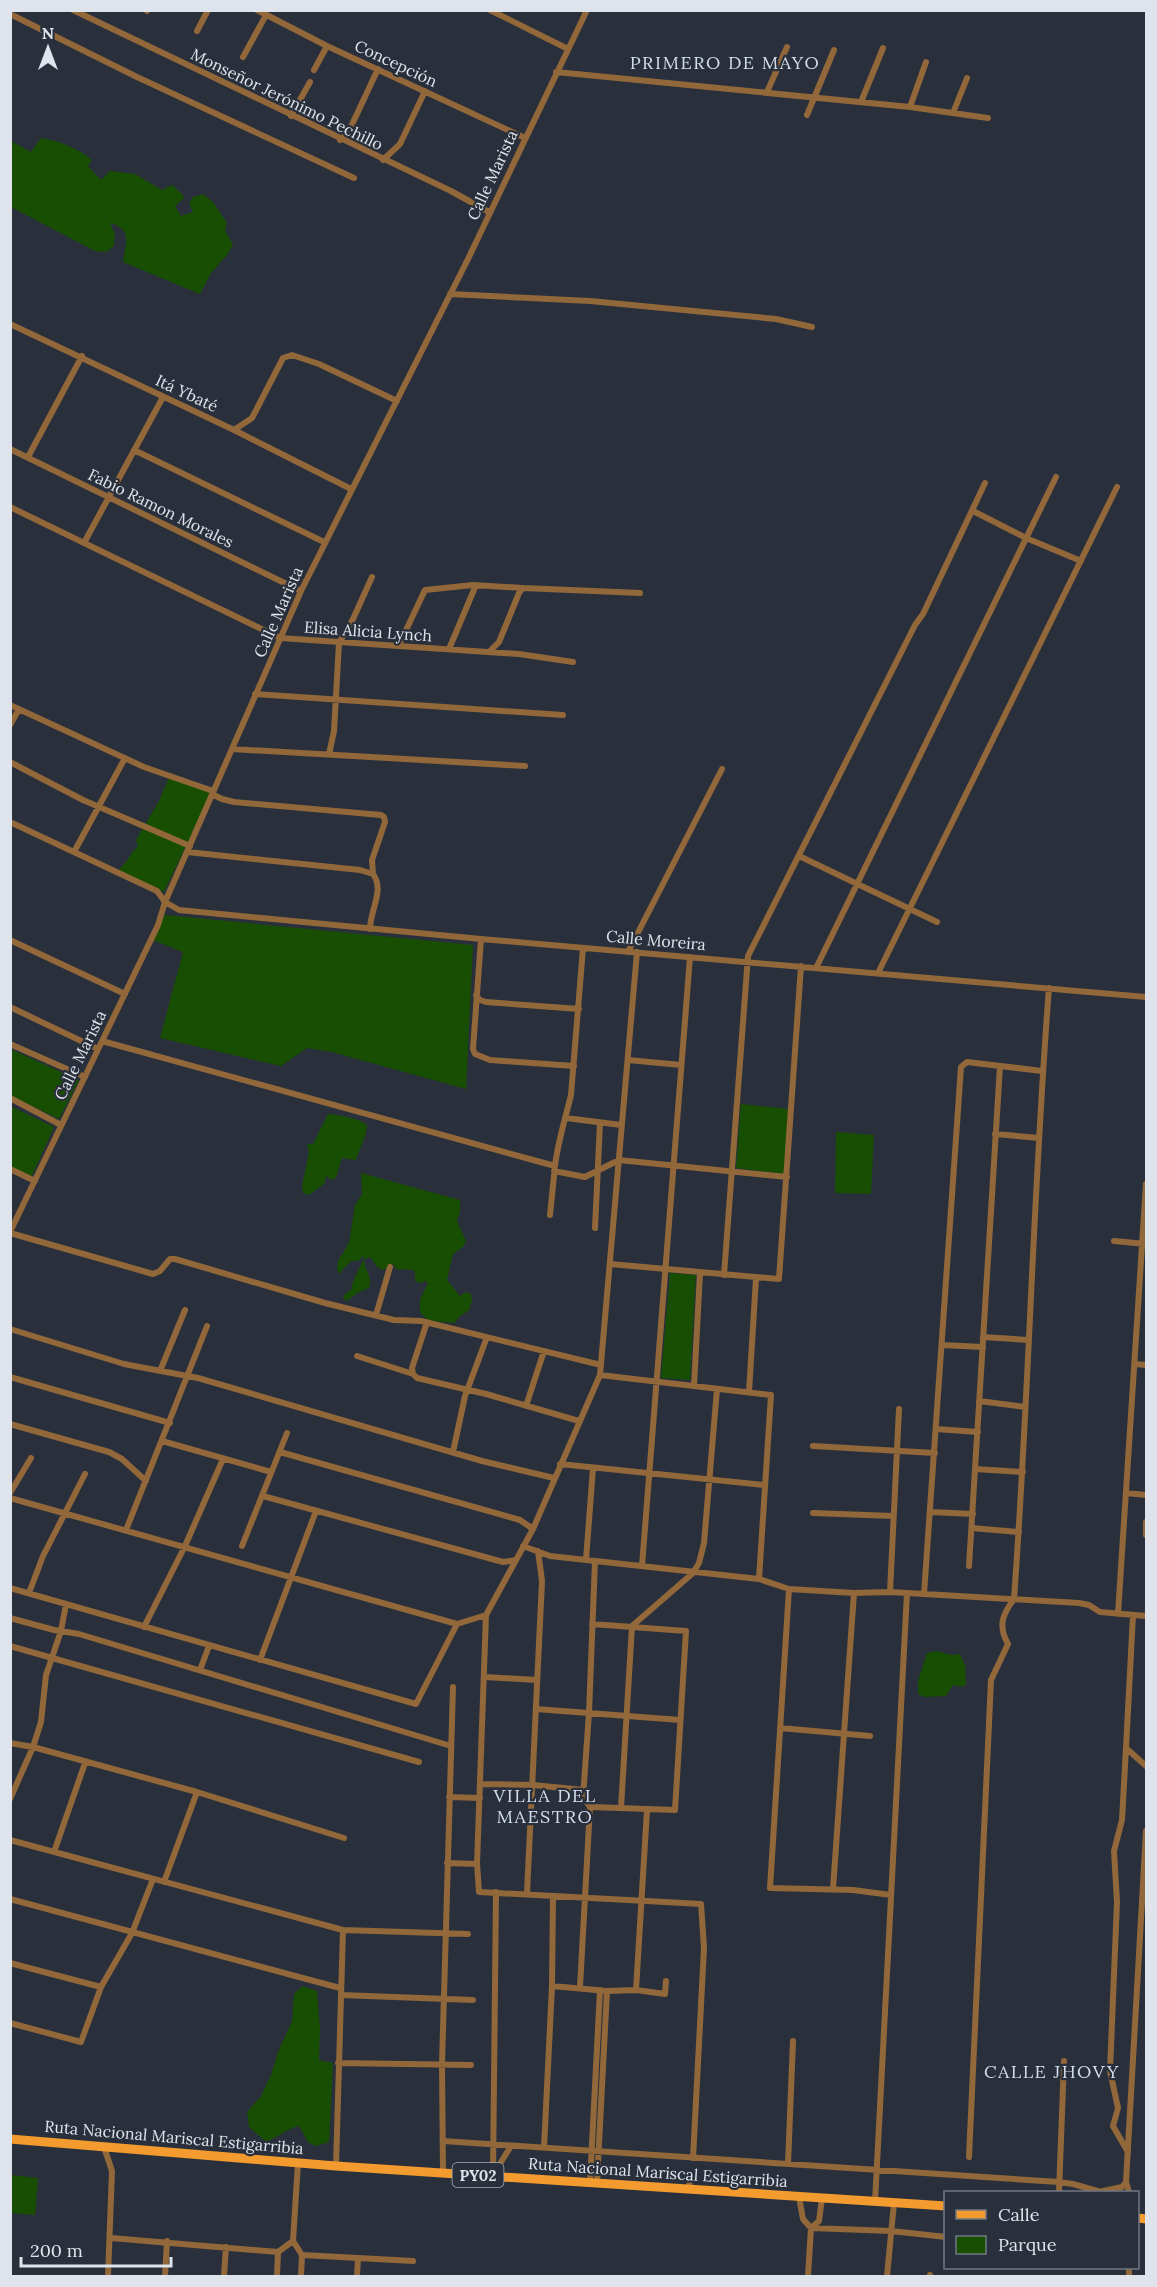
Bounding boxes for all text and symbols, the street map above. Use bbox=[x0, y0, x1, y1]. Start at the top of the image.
north arrow bbox=[18, 18, 78, 78]
text: N bbox=[42, 23, 54, 43]
street label: Concepción bbox=[351, 35, 441, 91]
street label: Monseñor Jerónimo Pechillo bbox=[188, 44, 386, 154]
district label: PRIMERO DE MAYO bbox=[630, 51, 820, 74]
street label: Calle Marista bbox=[462, 127, 522, 223]
street label: Itá Ybaté bbox=[153, 370, 222, 416]
street label: Fabio Ramon Morales bbox=[85, 464, 237, 552]
street label: Calle Marista bbox=[249, 564, 307, 660]
street label: Elisa Alicia Lynch bbox=[303, 617, 433, 645]
street label: Calle Moreira bbox=[605, 926, 707, 954]
street label: Calle Marista bbox=[50, 1007, 110, 1103]
district label: VILLA DEL MAESTRO bbox=[492, 1784, 597, 1828]
district label: CALLE JHOVY bbox=[984, 2060, 1120, 2083]
street label: Ruta Nacional Mariscal Estigarribia bbox=[44, 2116, 304, 2158]
street label: Ruta Nacional Mariscal Estigarribia bbox=[528, 2153, 788, 2191]
road number: PY02 bbox=[452, 2163, 504, 2187]
legend bbox=[944, 2191, 1139, 2269]
text: Calle bbox=[998, 2203, 1040, 2226]
scale bar bbox=[21, 2230, 171, 2268]
text: Parque bbox=[998, 2233, 1057, 2256]
text: 200 m bbox=[30, 2239, 83, 2262]

